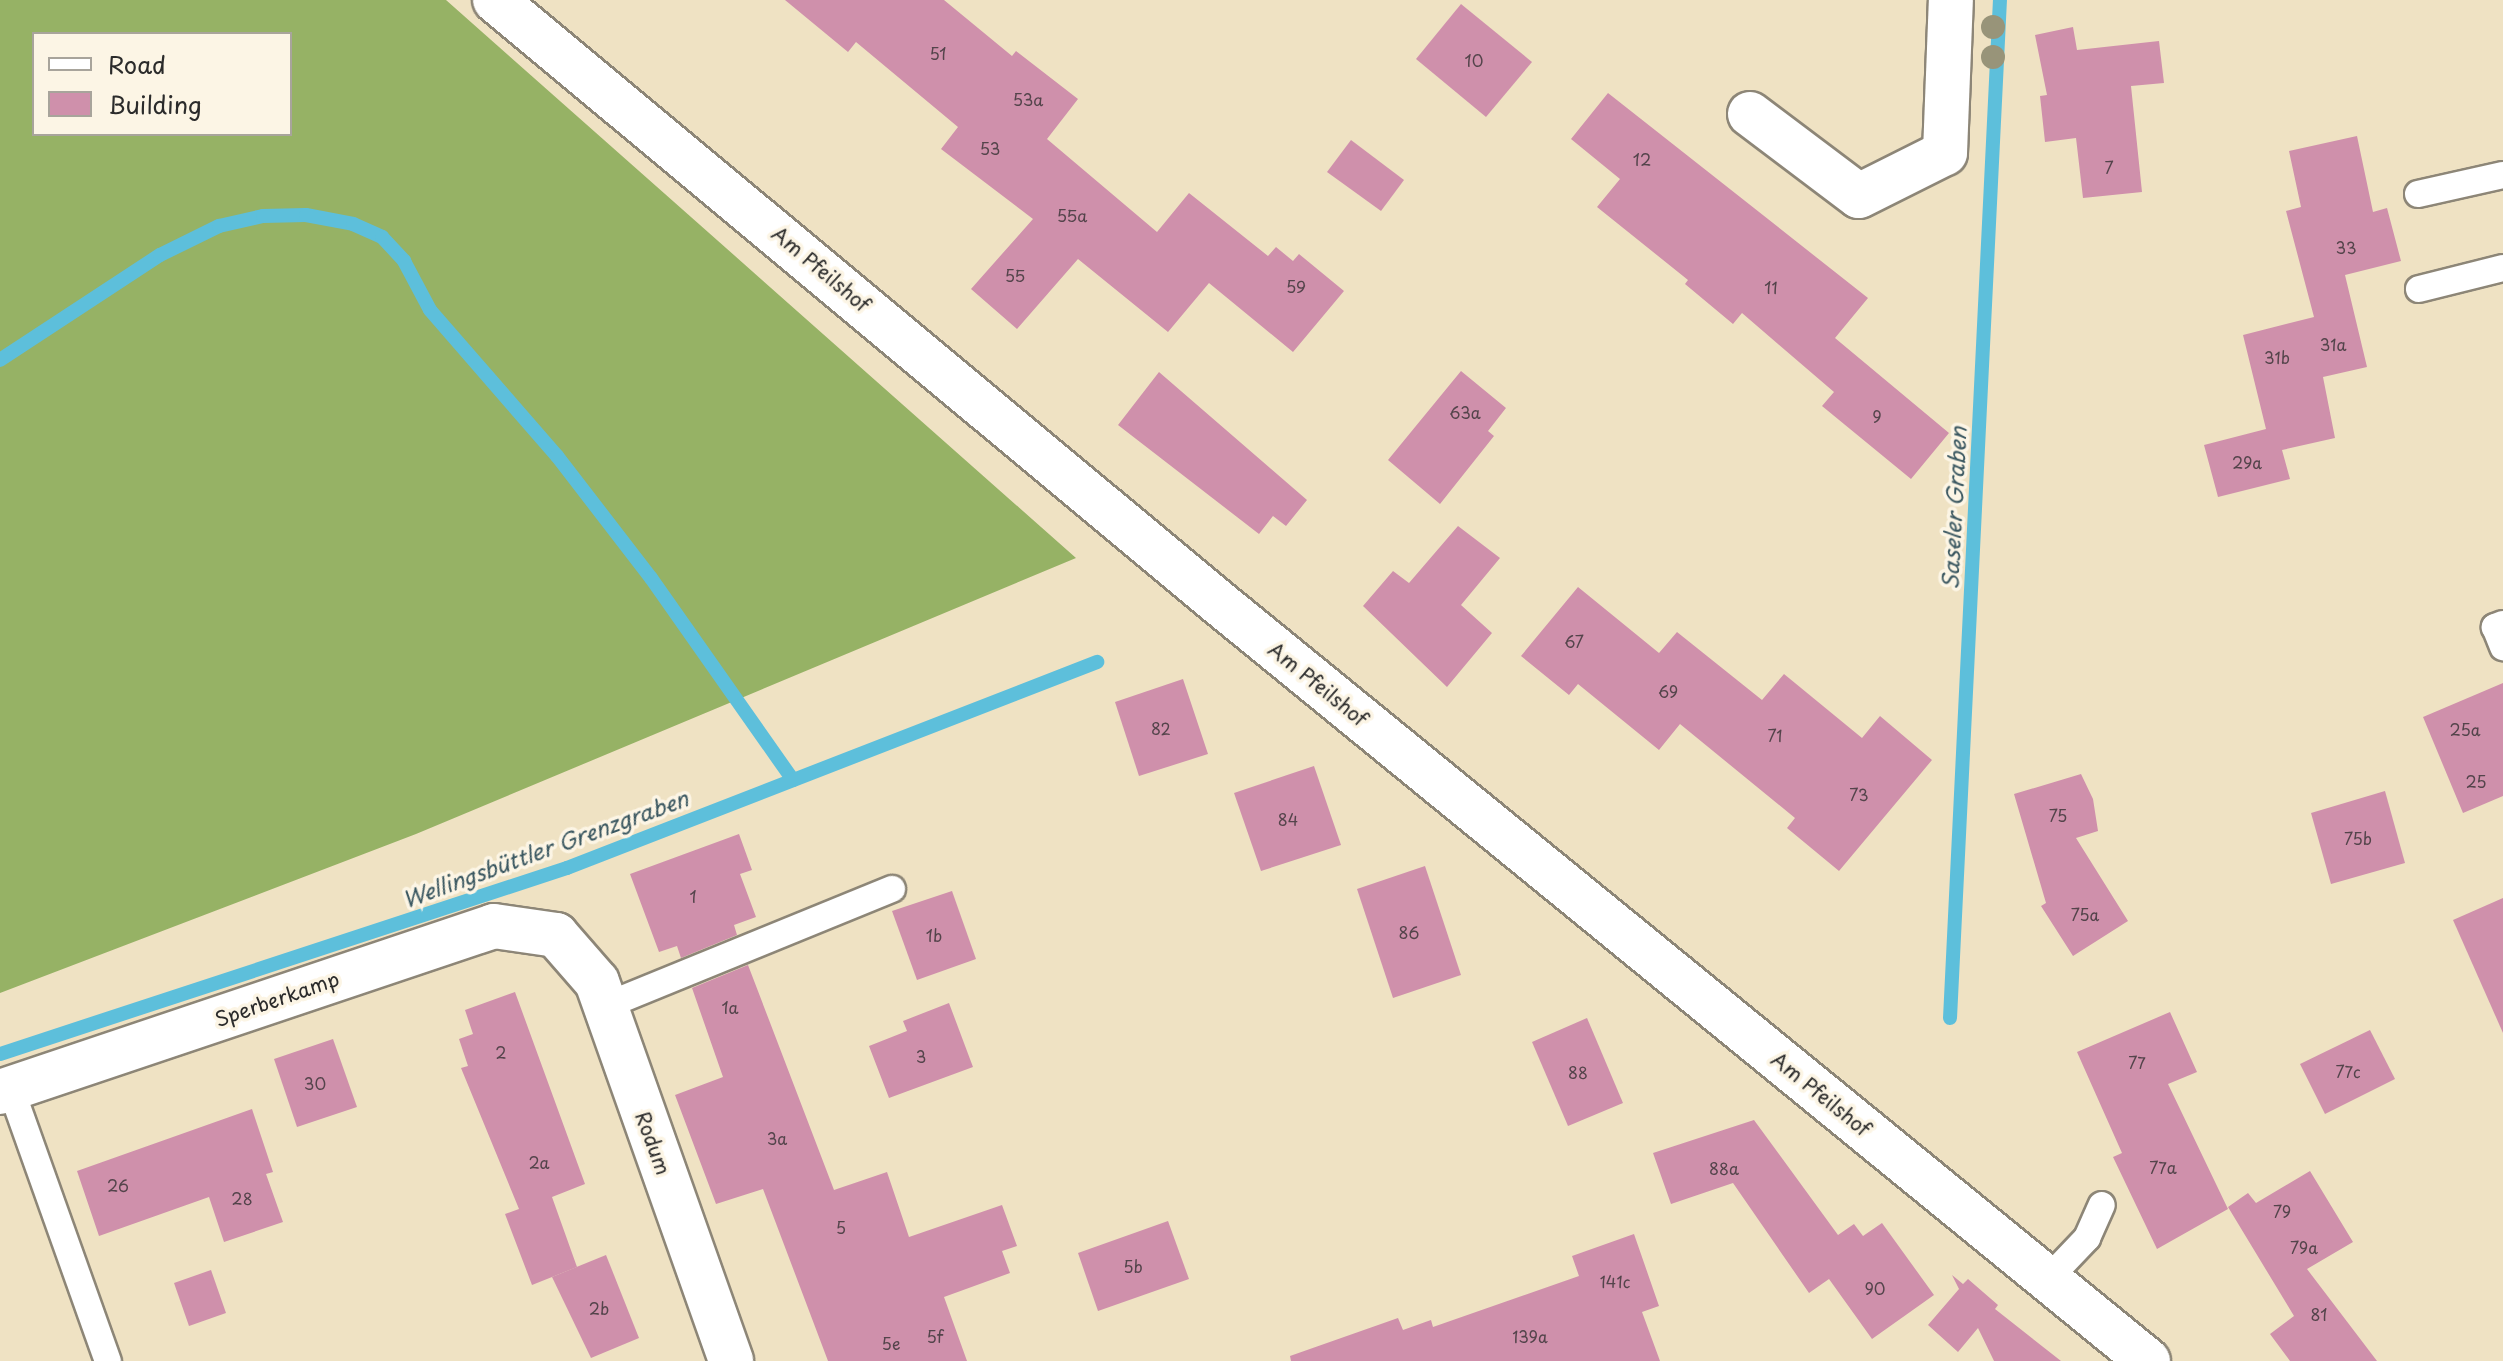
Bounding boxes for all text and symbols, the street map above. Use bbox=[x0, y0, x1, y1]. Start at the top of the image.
legend bbox=[32, 32, 292, 136]
house number: 51 bbox=[929, 43, 947, 63]
text: Road bbox=[108, 46, 166, 82]
house number: 10 bbox=[1465, 50, 1483, 70]
text: Building bbox=[108, 86, 202, 122]
house number: 53a bbox=[1013, 89, 1043, 109]
house number: 53 bbox=[980, 138, 1000, 158]
house number: 12 bbox=[1633, 149, 1651, 169]
house number: 7 bbox=[2104, 157, 2114, 177]
house number: 55a bbox=[1057, 205, 1087, 225]
street label: Am Pfeilshof bbox=[767, 221, 875, 317]
house number: 33 bbox=[2335, 237, 2357, 257]
house number: 55 bbox=[1005, 265, 1025, 285]
house number: 59 bbox=[1286, 276, 1306, 296]
house number: 11 bbox=[1764, 277, 1778, 297]
house number: 31a bbox=[2320, 334, 2346, 354]
house number: 31b bbox=[2264, 347, 2290, 367]
house number: 63a bbox=[1449, 402, 1481, 422]
house number: 9 bbox=[1872, 406, 1882, 426]
water label: Saseler Graben bbox=[1936, 425, 1970, 591]
house number: 29a bbox=[2232, 452, 2262, 472]
house number: 67 bbox=[1564, 631, 1584, 651]
street label: Am Pfeilshof bbox=[1263, 637, 1373, 731]
house number: 69 bbox=[1658, 681, 1678, 701]
house number: 82 bbox=[1151, 718, 1171, 738]
house number: 25a bbox=[2449, 719, 2481, 739]
house number: 71 bbox=[1768, 725, 1782, 745]
house number: 25 bbox=[2465, 771, 2487, 791]
water label: Wellingsbüttler Grenzgraben bbox=[396, 783, 694, 913]
house number: 73 bbox=[1849, 784, 1869, 804]
house number: 75 bbox=[2049, 805, 2067, 825]
house number: 84 bbox=[1278, 809, 1298, 829]
house number: 75b bbox=[2344, 828, 2372, 848]
house number: 1 bbox=[689, 886, 697, 906]
house number: 75a bbox=[2071, 904, 2099, 924]
house number: 86 bbox=[1399, 922, 1419, 942]
house number: 1b bbox=[926, 925, 942, 945]
street label: Sperberkamp bbox=[212, 967, 342, 1031]
house number: 1a bbox=[721, 997, 739, 1017]
house number: 2 bbox=[495, 1042, 507, 1062]
house number: 3 bbox=[916, 1046, 926, 1066]
street label: Am Pfeilshof bbox=[1766, 1047, 1876, 1141]
house number: 77 bbox=[2128, 1052, 2146, 1072]
house number: 77c bbox=[2335, 1061, 2361, 1081]
house number: 88 bbox=[1568, 1062, 1588, 1082]
house number: 30 bbox=[304, 1073, 326, 1093]
street label: Rodum bbox=[631, 1108, 675, 1178]
house number: 3a bbox=[767, 1128, 787, 1148]
house number: 2a bbox=[529, 1152, 549, 1172]
house number: 77a bbox=[2149, 1157, 2177, 1177]
house number: 88a bbox=[1709, 1158, 1739, 1178]
house number: 26 bbox=[107, 1175, 129, 1195]
house number: 28 bbox=[231, 1188, 253, 1208]
house number: 79 bbox=[2273, 1201, 2291, 1221]
house number: 5 bbox=[836, 1217, 846, 1237]
house number: 79a bbox=[2290, 1237, 2318, 1257]
house number: 5b bbox=[1123, 1256, 1143, 1276]
house number: 141c bbox=[1600, 1271, 1630, 1291]
house number: 90 bbox=[1864, 1278, 1886, 1298]
house number: 2b bbox=[589, 1298, 609, 1318]
house number: 81 bbox=[2310, 1304, 2328, 1324]
house number: 5f bbox=[927, 1326, 943, 1346]
house number: 139a bbox=[1512, 1326, 1548, 1346]
house number: 5e bbox=[882, 1333, 900, 1353]

